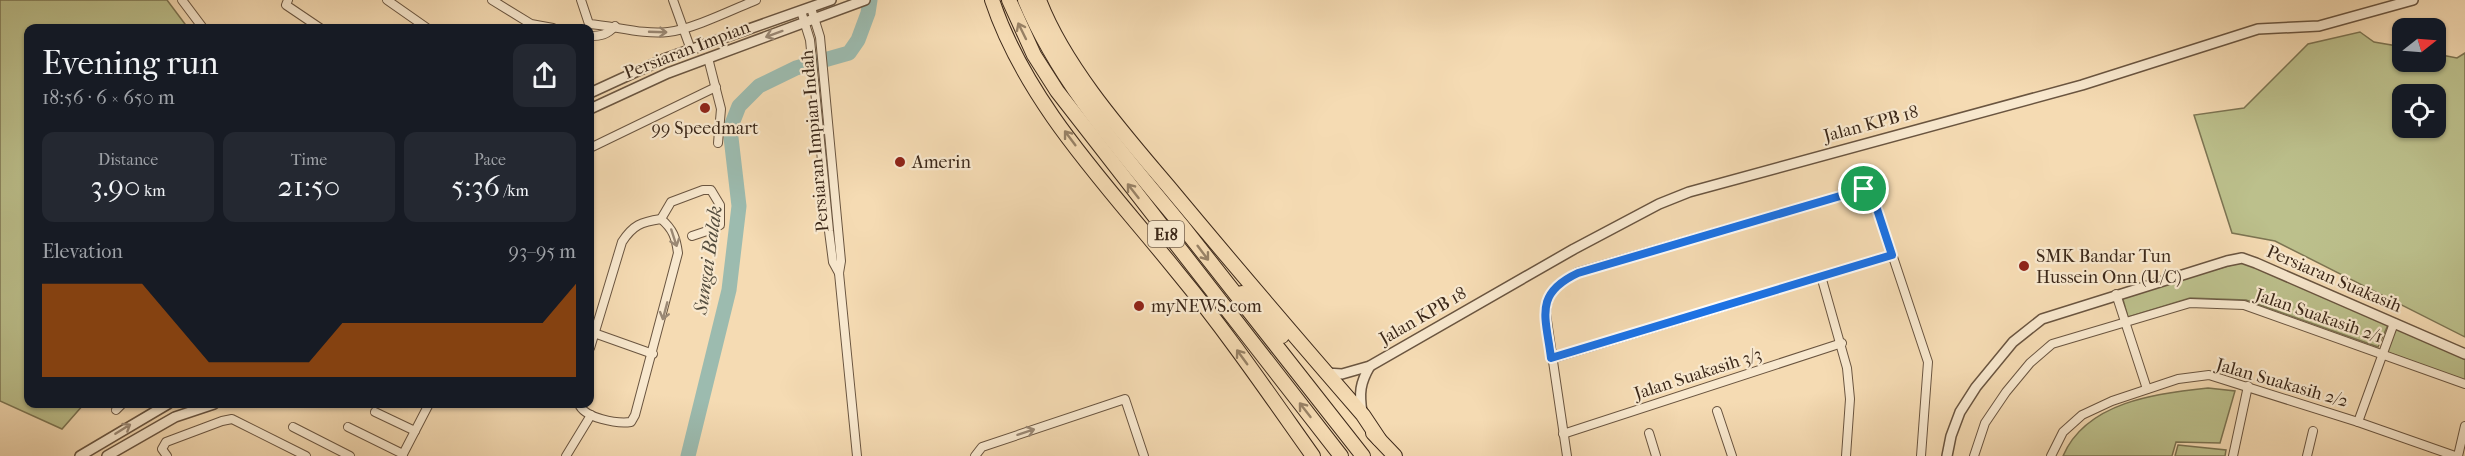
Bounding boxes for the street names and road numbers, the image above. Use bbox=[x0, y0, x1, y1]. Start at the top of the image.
street label: Persiaran Impian bbox=[621, 16, 754, 84]
street label: Persiaran Impian Indah bbox=[797, 49, 833, 233]
street label: Jalan KPB 18 bbox=[1819, 101, 1921, 147]
road number: E18 bbox=[1148, 221, 1184, 247]
street label: Persiaran Suakasih bbox=[2263, 241, 2405, 317]
street label: Jalan KPB 18 bbox=[1374, 283, 1470, 350]
street label: Jalan Suakasih 2/1 bbox=[2251, 284, 2386, 348]
street label: Jalan Suakasih 3/3 bbox=[1630, 344, 1764, 405]
street label: Jalan Suakasih 2/2 bbox=[2212, 354, 2350, 412]

